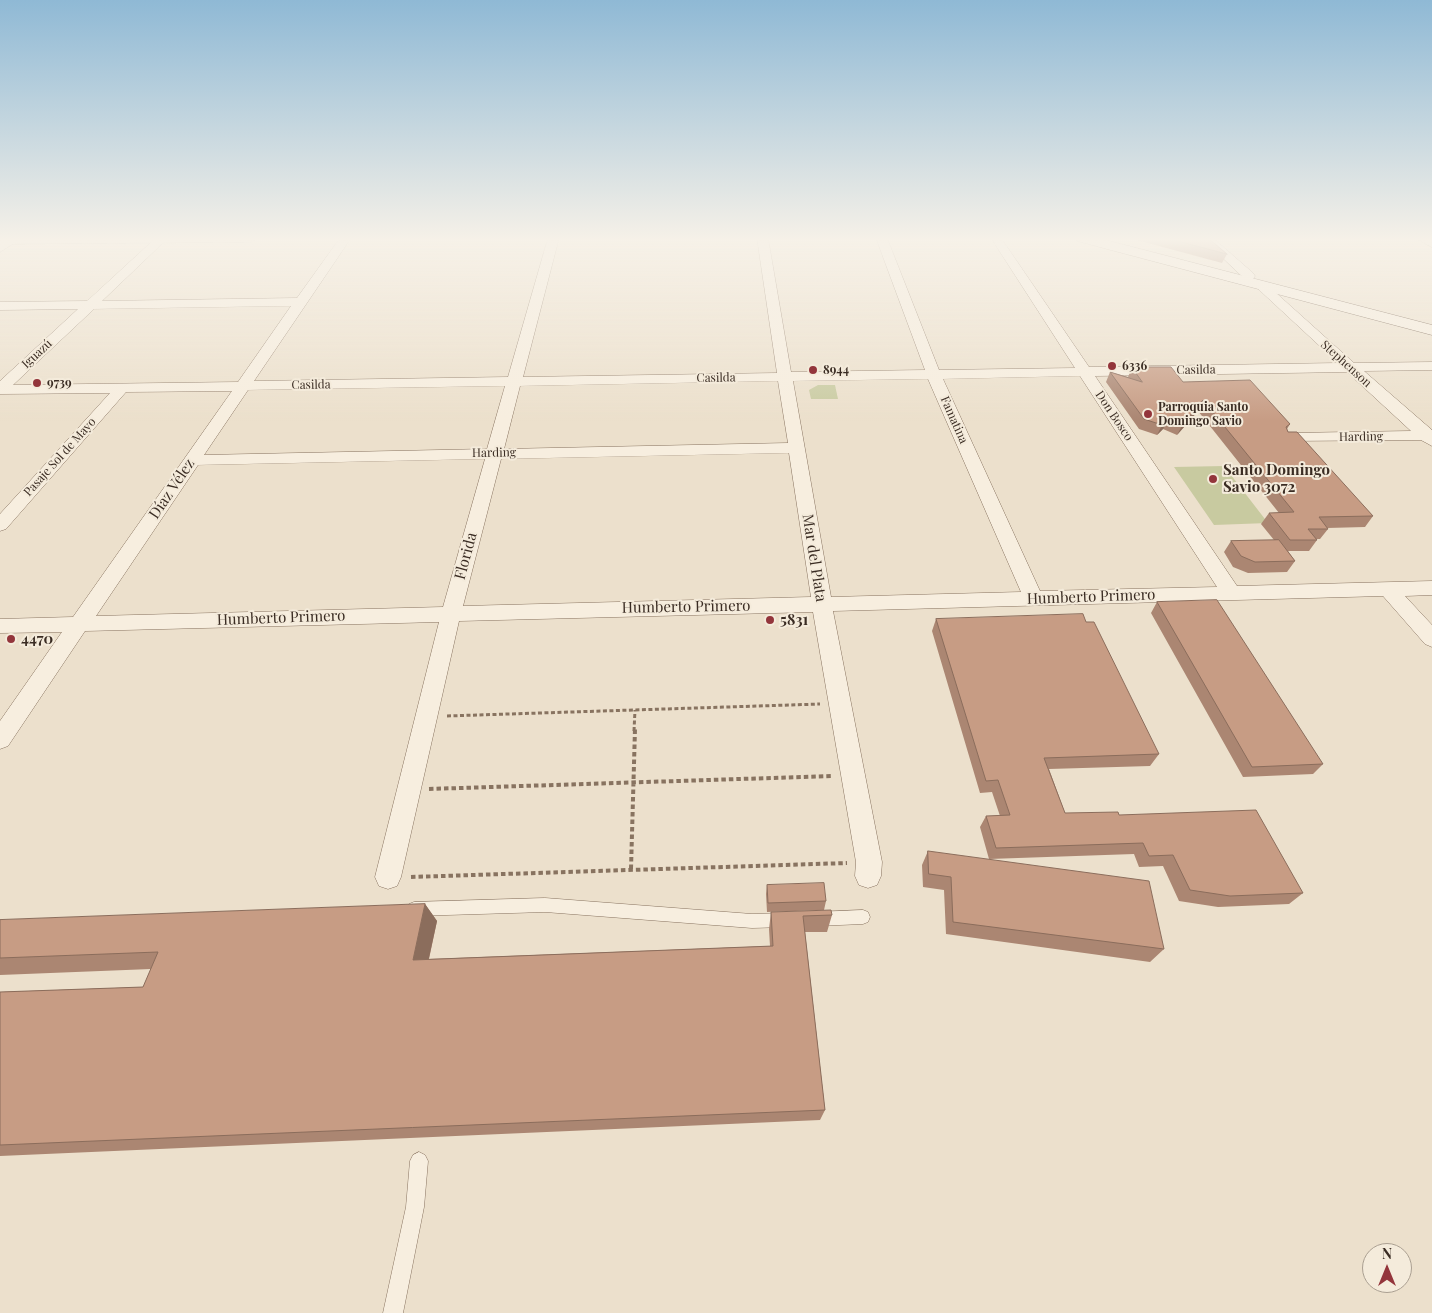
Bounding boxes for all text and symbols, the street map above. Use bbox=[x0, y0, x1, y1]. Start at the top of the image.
street label: Iguazú bbox=[19, 336, 55, 372]
street label: Stephenson bbox=[1318, 338, 1374, 390]
place label: 6336 bbox=[1122, 359, 1147, 373]
marker: 6336 bbox=[1106, 360, 1118, 372]
street label: Casilda bbox=[1176, 362, 1216, 378]
place label: 8944 bbox=[823, 363, 849, 377]
marker: 8944 bbox=[807, 364, 819, 376]
street label: Casilda bbox=[696, 370, 736, 386]
place label: 9739 bbox=[47, 376, 72, 390]
marker: 9739 bbox=[31, 377, 43, 389]
street label: Casilda bbox=[291, 377, 331, 393]
street label: Don Bosco bbox=[1092, 388, 1136, 444]
street label: Famatina bbox=[937, 394, 971, 446]
place label: Parroquia Santo Domingo Savio bbox=[1158, 400, 1248, 428]
marker: Parroquia Santo Domingo Savio bbox=[1142, 408, 1154, 420]
street label: Pasaje Sol de Mayo bbox=[21, 415, 99, 499]
street label: Harding bbox=[1339, 429, 1383, 445]
street label: Harding bbox=[472, 445, 516, 461]
street label: Díaz Vélez bbox=[145, 456, 199, 522]
place label: Santo Domingo Savio 3072 bbox=[1223, 461, 1330, 496]
marker: Santo Domingo Savio 3072 bbox=[1207, 473, 1219, 485]
street label: Mar del Plata bbox=[798, 513, 830, 603]
street label: Florida bbox=[451, 530, 481, 582]
street label: Humberto Primero bbox=[1026, 586, 1156, 608]
street label: Humberto Primero bbox=[622, 597, 750, 617]
street label: Humberto Primero bbox=[216, 607, 346, 629]
place label: 5831 bbox=[780, 611, 808, 629]
marker: 5831 bbox=[764, 614, 776, 626]
place label: 4470 bbox=[21, 630, 53, 648]
marker: 4470 bbox=[5, 633, 17, 645]
north arrow bbox=[1362, 1243, 1412, 1293]
text: N bbox=[1382, 1244, 1392, 1263]

